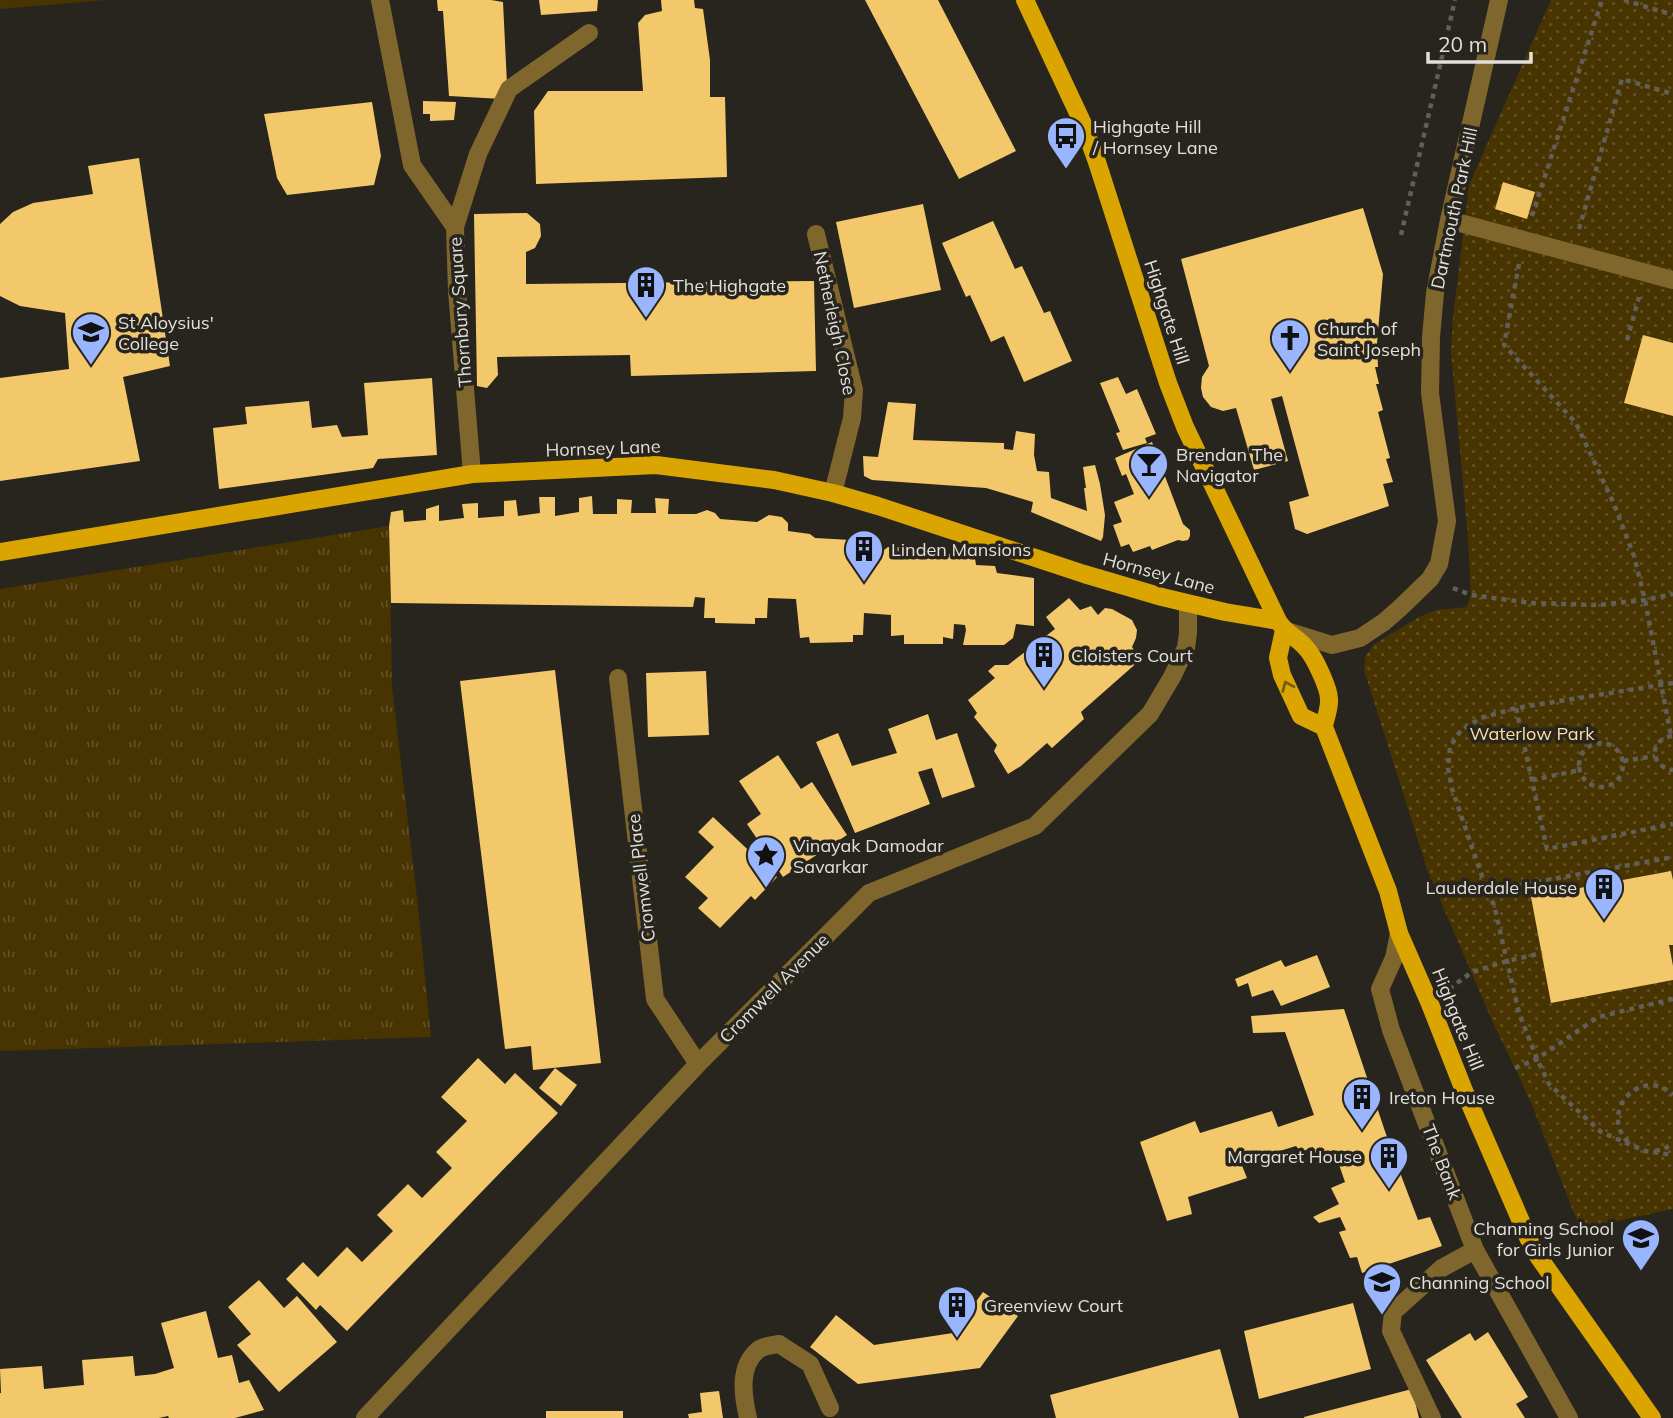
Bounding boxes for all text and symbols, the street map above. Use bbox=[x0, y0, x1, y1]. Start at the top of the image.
scale bar bbox=[1428, 21, 1531, 65]
text: 20 m bbox=[1438, 31, 1487, 57]
bus stop icon: Highgate Hill / Hornsey Lane bbox=[1045, 115, 1087, 170]
place label: Highgate Hill / Hornsey Lane bbox=[1092, 115, 1218, 159]
street label: Dartmouth Park Hill bbox=[1426, 125, 1482, 291]
street label: Thornbury Square bbox=[443, 236, 477, 388]
street label: Netherleigh Close bbox=[809, 249, 861, 397]
street label: Highgate Hill bbox=[1139, 257, 1195, 367]
building icon: The Highgate bbox=[625, 264, 667, 319]
place label: The Highgate bbox=[673, 274, 786, 297]
school or university icon: St Aloysius' College bbox=[70, 311, 112, 366]
place label: St Aloysius' College bbox=[118, 311, 214, 355]
church icon: Church of Saint Joseph bbox=[1269, 317, 1311, 372]
place label: Church of Saint Joseph bbox=[1317, 317, 1421, 361]
street label: Hornsey Lane bbox=[545, 435, 661, 461]
bar icon: Brendan The Navigator bbox=[1128, 443, 1170, 498]
place label: Brendan The Navigator bbox=[1176, 443, 1283, 487]
building icon: Linden Mansions bbox=[843, 528, 885, 583]
place label: Linden Mansions bbox=[891, 538, 1031, 561]
street label: Hornsey Lane bbox=[1100, 547, 1218, 599]
building icon: Cloisters Court bbox=[1023, 634, 1065, 689]
place label: Cloisters Court bbox=[1071, 644, 1193, 667]
one-way arrow bbox=[1281, 681, 1295, 694]
park label: Waterlow Park bbox=[1470, 722, 1595, 745]
street label: Cromwell Place bbox=[622, 813, 660, 943]
place icon: Vinayak Damodar Savarkar bbox=[745, 834, 787, 889]
place label: Vinayak Damodar Savarkar bbox=[793, 834, 944, 878]
building icon: Lauderdale House bbox=[1583, 866, 1625, 921]
place label: Lauderdale House bbox=[1425, 876, 1577, 899]
street label: Cromwell Avenue bbox=[714, 928, 834, 1048]
street label: Highgate Hill bbox=[1427, 964, 1489, 1074]
building icon: Ireton House bbox=[1341, 1076, 1383, 1131]
place label: Ireton House bbox=[1389, 1086, 1495, 1109]
street label: The Bank bbox=[1417, 1121, 1467, 1204]
building icon: Margaret House bbox=[1368, 1135, 1410, 1190]
place label: Margaret House bbox=[1227, 1145, 1362, 1168]
place label: Channing School for Girls Junior bbox=[1473, 1217, 1614, 1261]
school or university icon: Channing School for Girls Junior bbox=[1620, 1217, 1662, 1272]
school or university icon: Channing School bbox=[1361, 1261, 1403, 1316]
place label: Channing School bbox=[1409, 1271, 1550, 1294]
building icon: Greenview Court bbox=[936, 1284, 978, 1339]
place label: Greenview Court bbox=[984, 1294, 1123, 1317]

